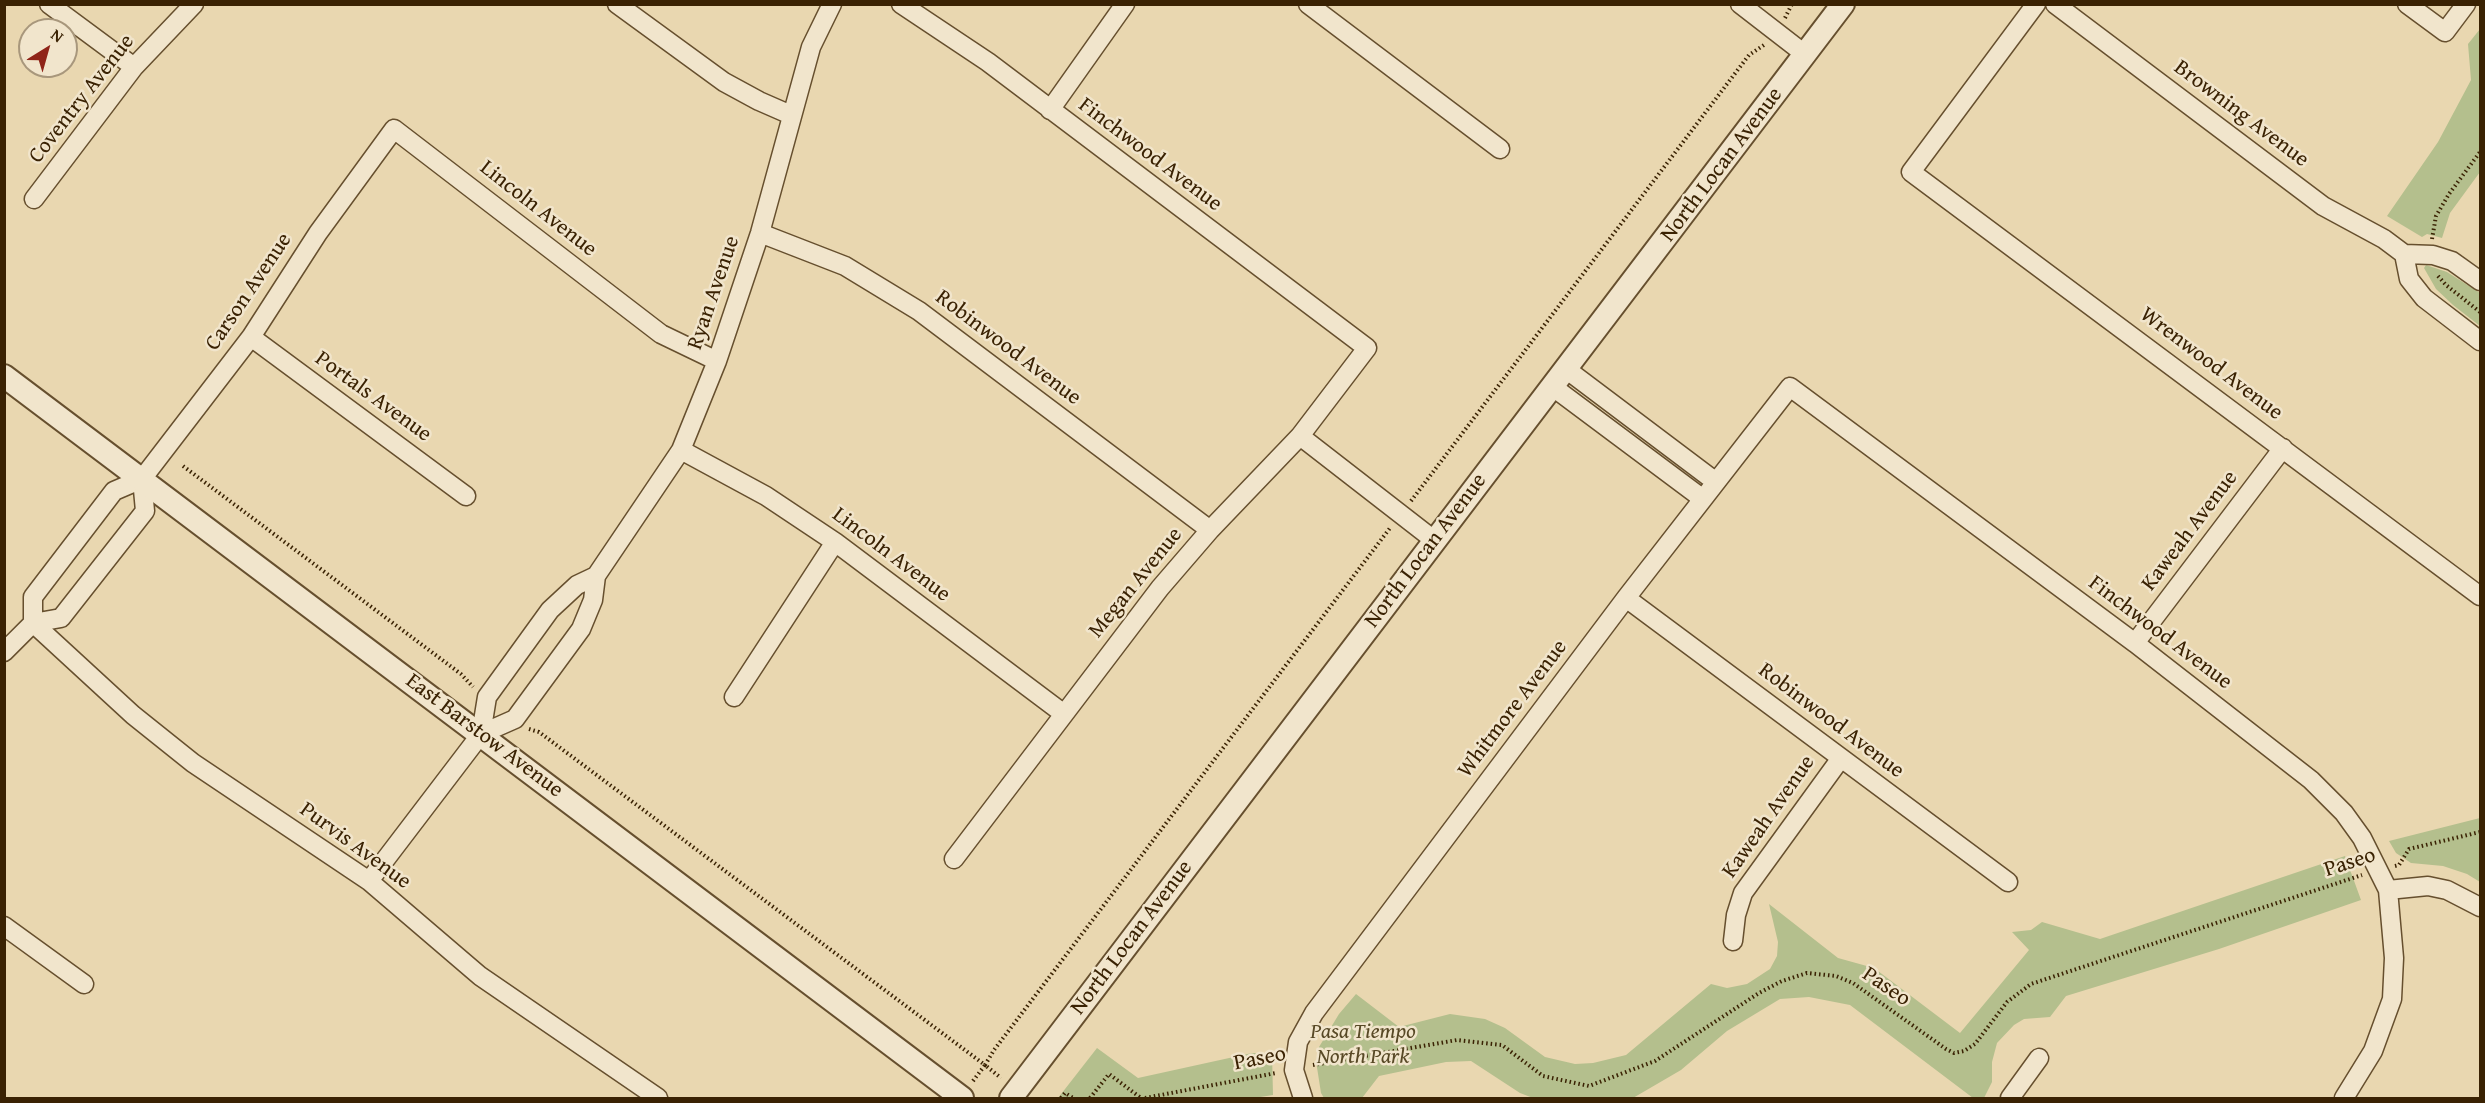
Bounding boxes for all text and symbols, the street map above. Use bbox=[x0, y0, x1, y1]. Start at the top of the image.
north arrow bbox=[18, 18, 78, 78]
text: N bbox=[46, 22, 69, 48]
street label: Coventry Avenue bbox=[24, 29, 140, 169]
street label: Browning Avenue bbox=[2168, 55, 2314, 173]
street label: North Locan Avenue bbox=[1655, 83, 1789, 247]
street label: Finchwood Avenue bbox=[1073, 92, 1227, 218]
street label: Lincoln Avenue bbox=[474, 155, 602, 263]
street label: Carson Avenue bbox=[200, 228, 298, 356]
street label: Ryan Avenue bbox=[682, 233, 746, 353]
street label: Robinwood Avenue bbox=[930, 285, 1086, 411]
street label: Wrenwood Avenue bbox=[2134, 302, 2288, 426]
street label: Portals Avenue bbox=[310, 346, 436, 448]
street label: Kaweah Avenue bbox=[2136, 466, 2244, 596]
street label: North Locan Avenue bbox=[1359, 469, 1493, 633]
street label: Lincoln Avenue bbox=[827, 502, 955, 608]
street label: Megan Avenue bbox=[1083, 522, 1189, 644]
street label: Finchwood Avenue bbox=[2083, 570, 2237, 696]
street label: Whitmore Avenue bbox=[1453, 635, 1573, 783]
street label: Robinwood Avenue bbox=[1753, 658, 1909, 784]
street label: East Barstow Avenue bbox=[400, 668, 568, 804]
street label: Kaweah Avenue bbox=[1717, 751, 1821, 883]
street label: Purvis Avenue bbox=[294, 797, 416, 895]
street label: Paseo bbox=[2321, 842, 2379, 884]
street label: North Locan Avenue bbox=[1065, 856, 1199, 1020]
street label: Paseo bbox=[1857, 961, 1915, 1013]
park label: Pasa Tiempo North Park bbox=[1310, 1019, 1416, 1070]
street label: Paseo bbox=[1232, 1041, 1288, 1077]

